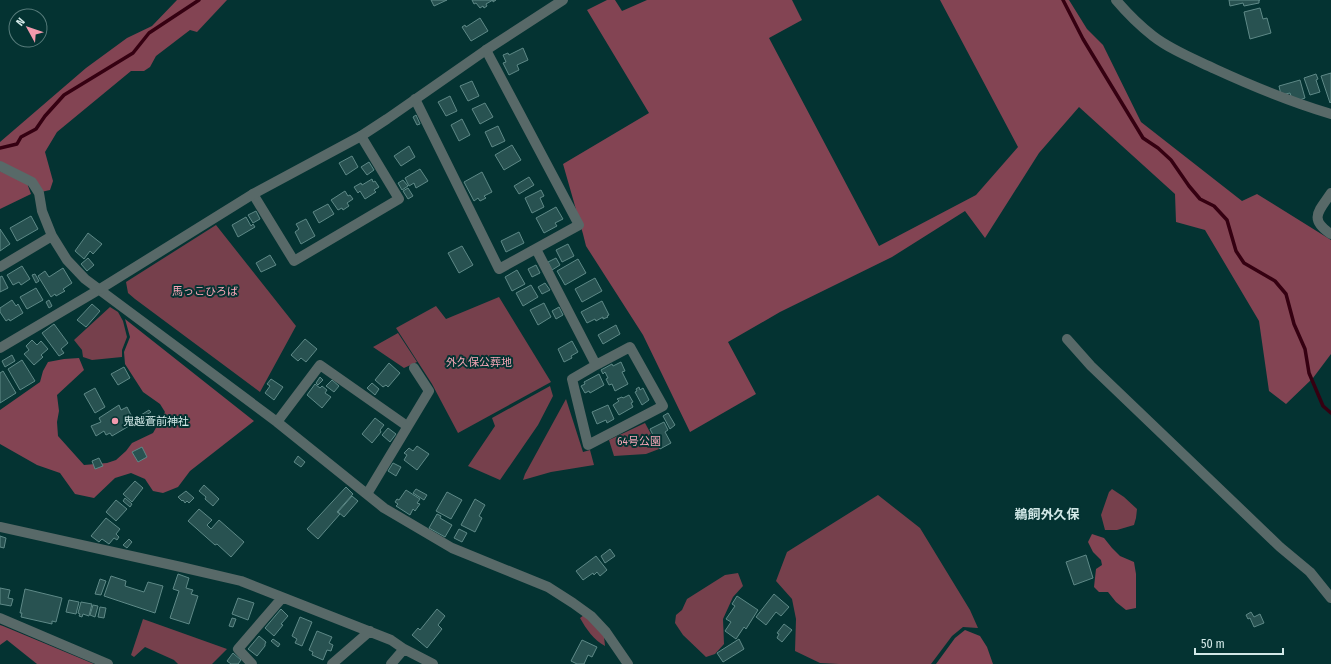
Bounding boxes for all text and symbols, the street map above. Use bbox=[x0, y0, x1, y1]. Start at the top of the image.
north arrow bbox=[8, 8, 48, 48]
text: N bbox=[14, 15, 28, 29]
park label: 馬っこひろば bbox=[172, 285, 238, 298]
park label: 外久保公葬地 bbox=[446, 356, 512, 369]
place label: 鬼越蒼前神社 bbox=[123, 415, 189, 428]
marker: 鬼越蒼前神社 bbox=[110, 416, 120, 426]
park label: 64号公園 bbox=[617, 435, 661, 448]
district label: 鵜飼外久保 bbox=[1014, 507, 1080, 522]
scale bar bbox=[1195, 630, 1283, 656]
text: 50 m bbox=[1201, 637, 1225, 651]

